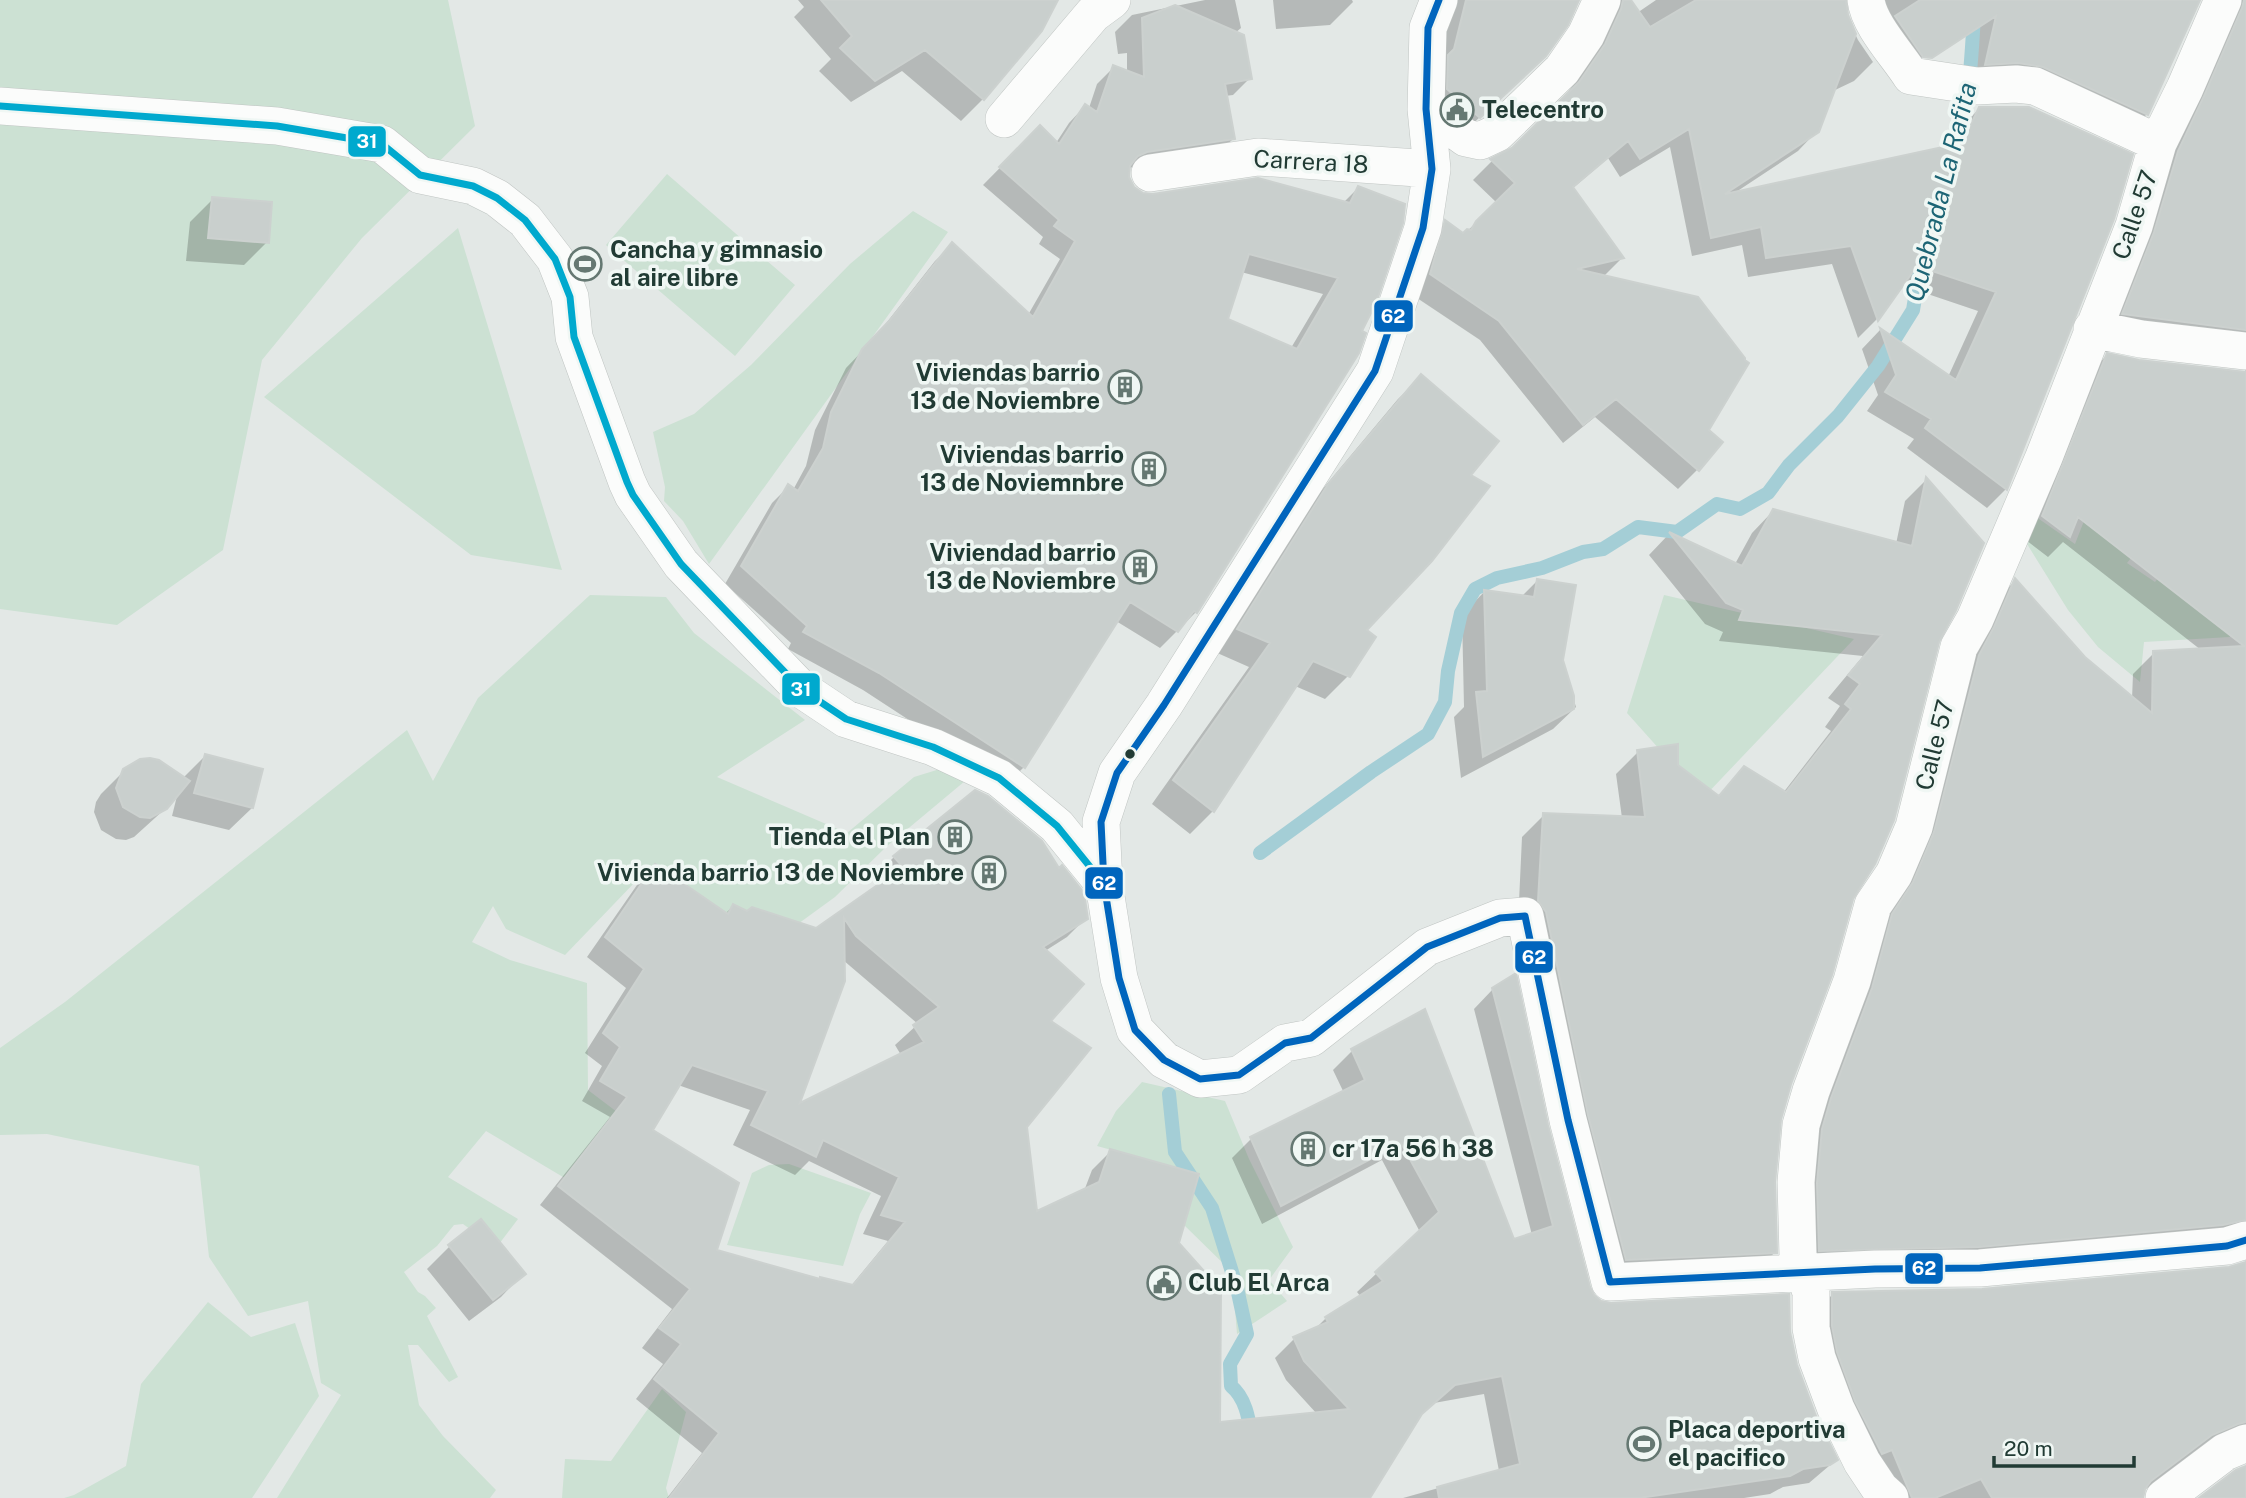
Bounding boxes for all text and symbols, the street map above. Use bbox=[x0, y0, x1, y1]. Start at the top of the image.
water label: Quebrada La Rafita bbox=[1898, 79, 1983, 305]
public building icon: Telecentro bbox=[1438, 91, 1476, 129]
place label: Telecentro bbox=[1482, 95, 1604, 123]
line badge: 31 bbox=[347, 125, 387, 158]
text: 31 bbox=[357, 130, 377, 152]
street label: Carrera 18 bbox=[1253, 144, 1369, 178]
street label: Calle 57 bbox=[2106, 166, 2162, 263]
place label: Cancha y gimnasio al aire libre bbox=[610, 235, 823, 291]
sports icon: Cancha y gimnasio al aire libre bbox=[566, 245, 604, 283]
line badge: 62 bbox=[1373, 299, 1414, 333]
text: 62 bbox=[1381, 305, 1405, 327]
place label: Viviendas barrio 13 de Noviembre bbox=[910, 358, 1100, 414]
building icon: Viviendas barrio 13 de Noviembre bbox=[1106, 368, 1144, 406]
place label: Viviendas barrio 13 de Noviemnbre bbox=[920, 440, 1124, 496]
building icon: Viviendas barrio 13 de Noviemnbre bbox=[1130, 450, 1168, 488]
place label: Viviendad barrio 13 de Noviembre bbox=[926, 538, 1116, 594]
building icon: Viviendad barrio 13 de Noviembre bbox=[1121, 548, 1159, 586]
line badge: 31 bbox=[781, 672, 821, 706]
text: 31 bbox=[791, 678, 811, 700]
street label: Calle 57 bbox=[1909, 697, 1959, 793]
unlabelled marker bbox=[1123, 747, 1137, 761]
building icon: Tienda el Plan bbox=[936, 818, 974, 856]
place label: Tienda el Plan bbox=[769, 822, 930, 850]
building icon: Vivienda barrio 13 de Noviembre bbox=[970, 854, 1008, 892]
place label: Vivienda barrio 13 de Noviembre bbox=[597, 858, 964, 886]
line badge: 62 bbox=[1084, 866, 1124, 900]
text: 62 bbox=[1092, 872, 1116, 894]
line badge: 62 bbox=[1514, 940, 1554, 974]
text: 62 bbox=[1522, 946, 1546, 968]
building icon: cr 17a 56 h 38 bbox=[1289, 1130, 1327, 1168]
place label: cr 17a 56 h 38 bbox=[1332, 1134, 1494, 1162]
line badge: 62 bbox=[1904, 1252, 1944, 1285]
text: 62 bbox=[1912, 1257, 1936, 1279]
public building icon: Club El Arca bbox=[1145, 1264, 1183, 1302]
place label: Club El Arca bbox=[1188, 1268, 1330, 1296]
place label: Placa deportiva el pacifico bbox=[1668, 1415, 1846, 1471]
scale bar bbox=[1994, 1424, 2134, 1468]
sports icon: Placa deportiva el pacifico bbox=[1625, 1425, 1663, 1463]
text: 20 m bbox=[2004, 1436, 2053, 1461]

